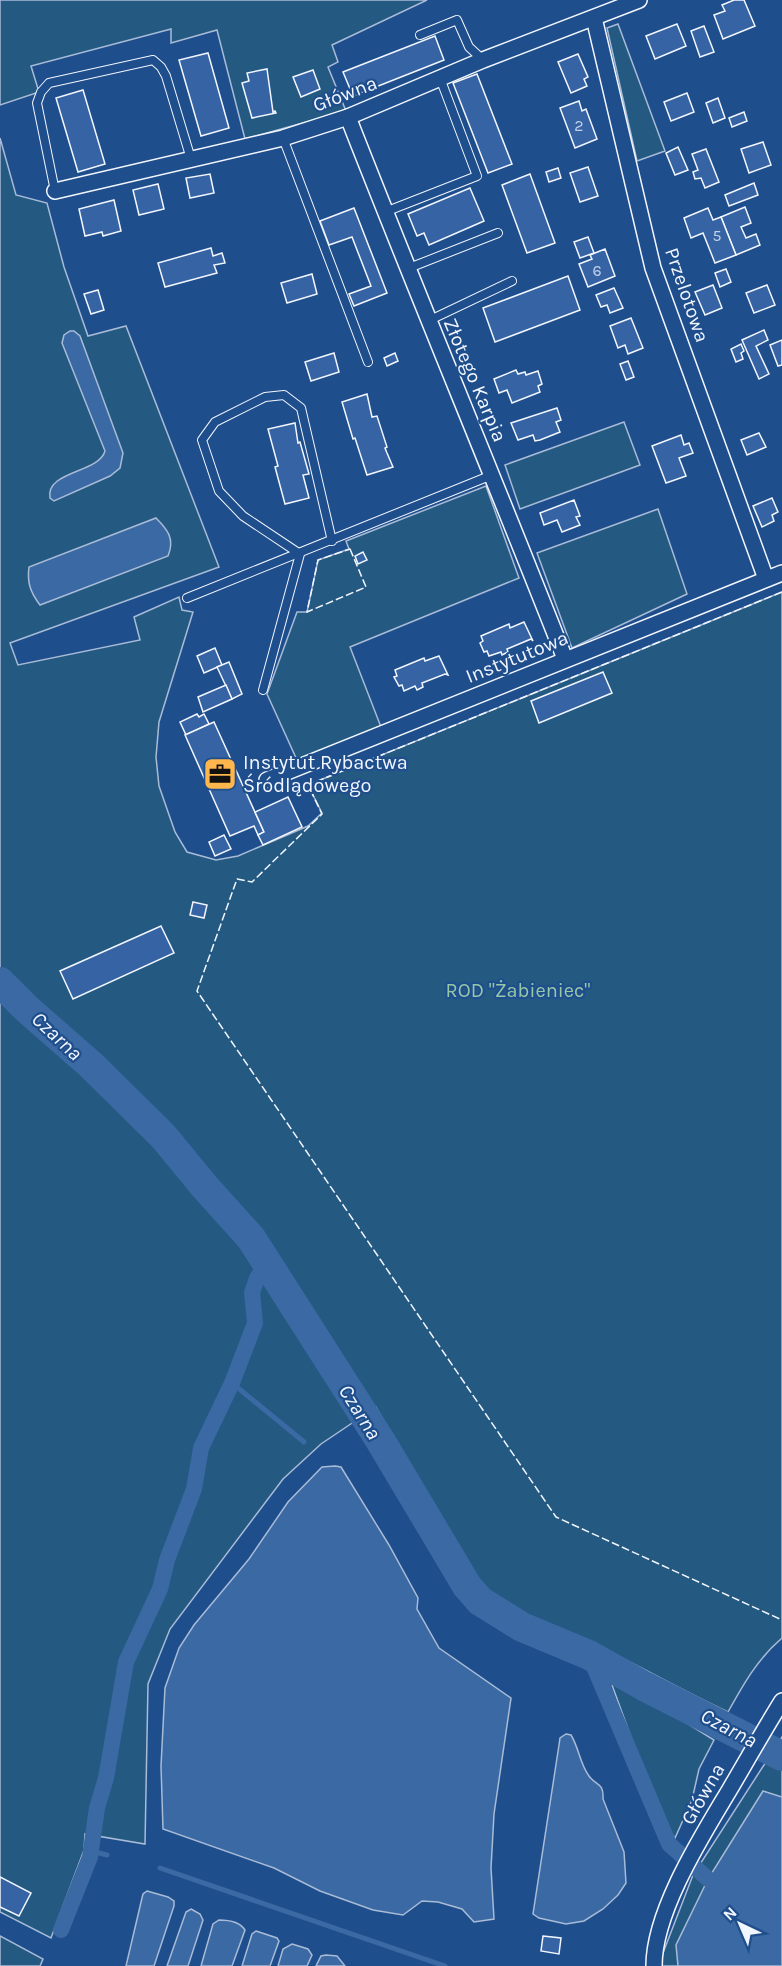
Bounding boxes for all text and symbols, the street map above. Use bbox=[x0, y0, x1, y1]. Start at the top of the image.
street label: Główna bbox=[310, 71, 380, 117]
house number: 2 bbox=[574, 116, 584, 135]
house number: 5 bbox=[712, 226, 722, 245]
street label: Przelotowa bbox=[660, 245, 714, 345]
house number: 6 bbox=[592, 261, 602, 280]
street label: Złotego Karpia bbox=[439, 315, 511, 445]
street label: Instytutowa bbox=[462, 626, 572, 688]
place label: Instytut Rybactwa Śródlądowego bbox=[243, 751, 408, 797]
office icon: Instytut Rybactwa Śródlądowego bbox=[202, 756, 238, 792]
park label: ROD "Żabieniec" bbox=[446, 979, 590, 1002]
water label: Czarna bbox=[27, 1007, 87, 1065]
water label: Czarna bbox=[334, 1380, 386, 1444]
water label: Czarna bbox=[697, 1703, 761, 1753]
street label: Główna bbox=[676, 1759, 730, 1829]
north arrow bbox=[710, 1894, 770, 1954]
text: N bbox=[719, 1903, 741, 1924]

